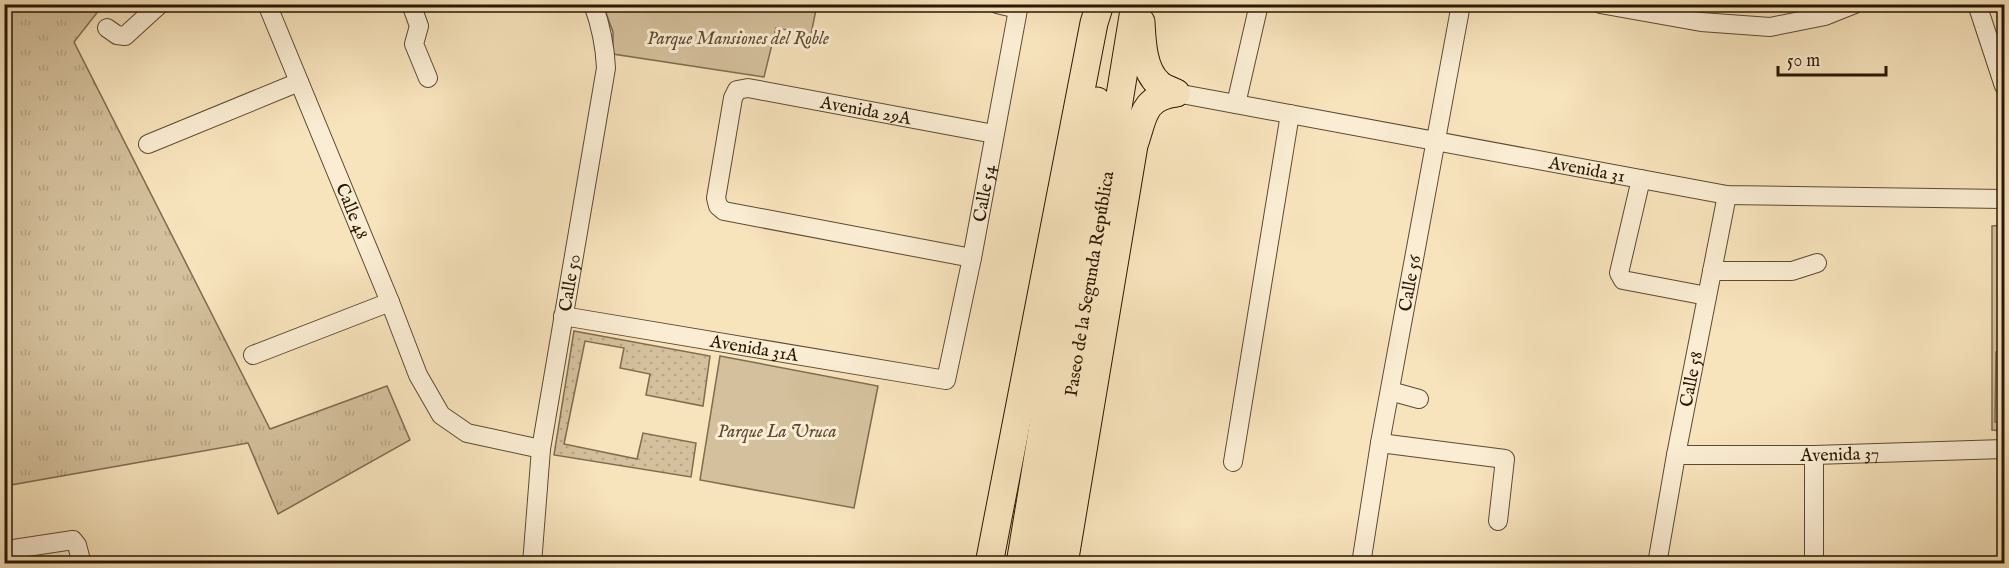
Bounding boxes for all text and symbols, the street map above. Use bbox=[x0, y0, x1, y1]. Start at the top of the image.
park label: Parque Mansiones del Roble bbox=[647, 28, 829, 51]
scale bar bbox=[1778, 39, 1886, 77]
text: 50 m bbox=[1787, 50, 1820, 73]
street label: Avenida 29A bbox=[817, 92, 914, 131]
street label: Avenida 31 bbox=[1546, 152, 1627, 189]
street label: Calle 54 bbox=[969, 163, 1002, 224]
street label: Paseo de la Segunda República bbox=[1061, 169, 1120, 398]
street label: Calle 48 bbox=[329, 180, 373, 243]
street label: Calle 50 bbox=[555, 253, 587, 314]
street label: Calle 56 bbox=[1395, 253, 1427, 313]
street label: Avenida 31A bbox=[707, 331, 801, 368]
street label: Calle 58 bbox=[1676, 350, 1709, 409]
park label: Parque La Uruca bbox=[718, 421, 836, 444]
street label: Avenida 37 bbox=[1800, 443, 1880, 468]

